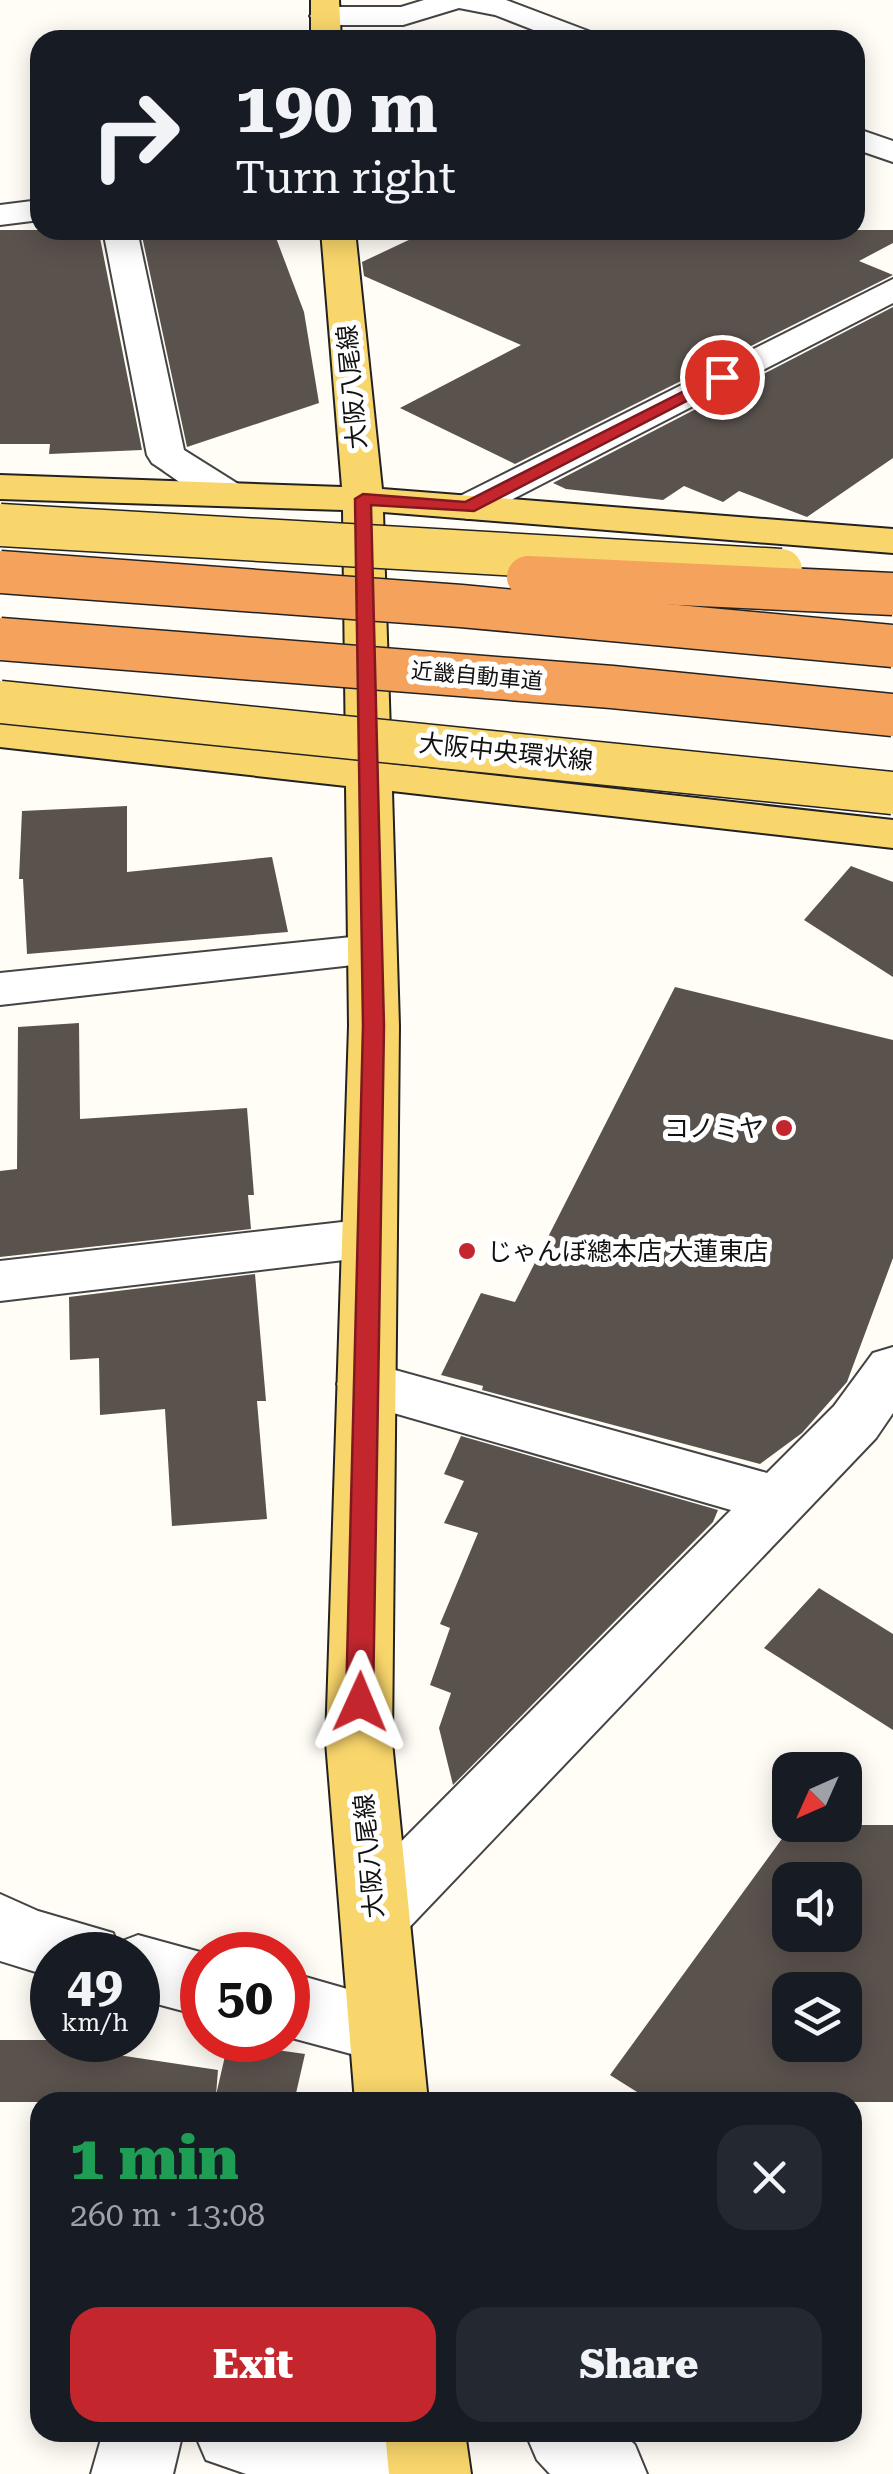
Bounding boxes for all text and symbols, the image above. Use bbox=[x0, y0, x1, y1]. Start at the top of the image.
text: 190 m bbox=[235, 67, 438, 149]
icon: right bbox=[70, 70, 200, 200]
text: Turn right bbox=[235, 151, 456, 204]
street label: 大阪八尾線 bbox=[332, 323, 372, 451]
pin bbox=[680, 335, 765, 420]
icon: arrive bbox=[695, 350, 750, 405]
street label: 近畿自動車道 bbox=[410, 658, 544, 694]
street label: 大阪中央環状線 bbox=[417, 728, 595, 776]
place label: コノミヤ bbox=[664, 1114, 764, 1143]
marker: コノミヤ bbox=[773, 1117, 795, 1139]
place label: じゃんぼ總本店 大蓮東店 bbox=[487, 1237, 768, 1266]
marker: じゃんぼ總本店 大蓮東店 bbox=[456, 1240, 478, 1262]
position arrow bbox=[308, 1650, 412, 1754]
north arrow bbox=[772, 1752, 862, 1842]
map controls bbox=[772, 1752, 862, 2062]
street label: 大阪八尾線 bbox=[349, 1792, 389, 1920]
button: sound bbox=[772, 1862, 862, 1952]
speed limit sign: 50 bbox=[180, 1932, 310, 2062]
text: 49 bbox=[67, 1956, 123, 2014]
button: layers bbox=[772, 1972, 862, 2062]
text: km/h bbox=[62, 2008, 128, 2037]
text: 1 min bbox=[70, 2123, 239, 2194]
button: close bbox=[717, 2125, 822, 2230]
text: 260 m · 13:08 bbox=[70, 2196, 265, 2234]
button: Exit bbox=[70, 2307, 436, 2422]
button: Share bbox=[456, 2307, 822, 2422]

